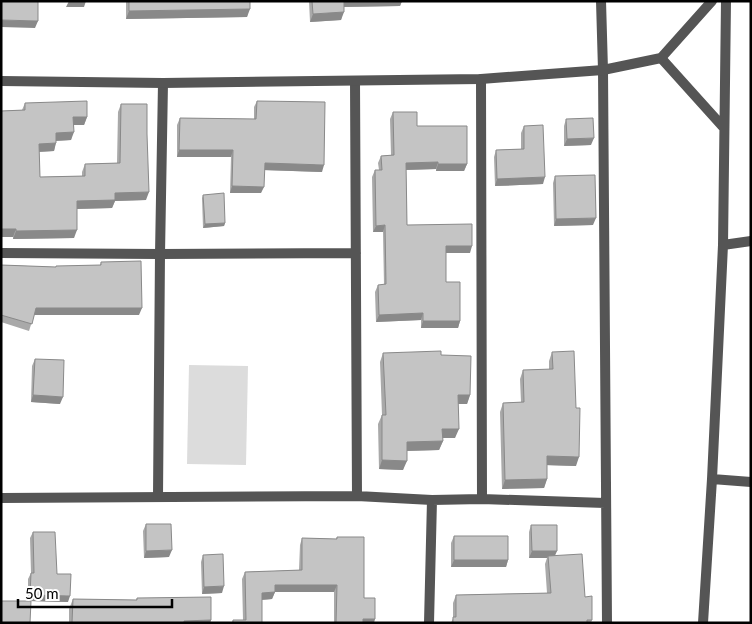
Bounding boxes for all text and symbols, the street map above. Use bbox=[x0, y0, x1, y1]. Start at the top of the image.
scale bar bbox=[18, 576, 171, 608]
text: 50 m bbox=[25, 584, 59, 602]

